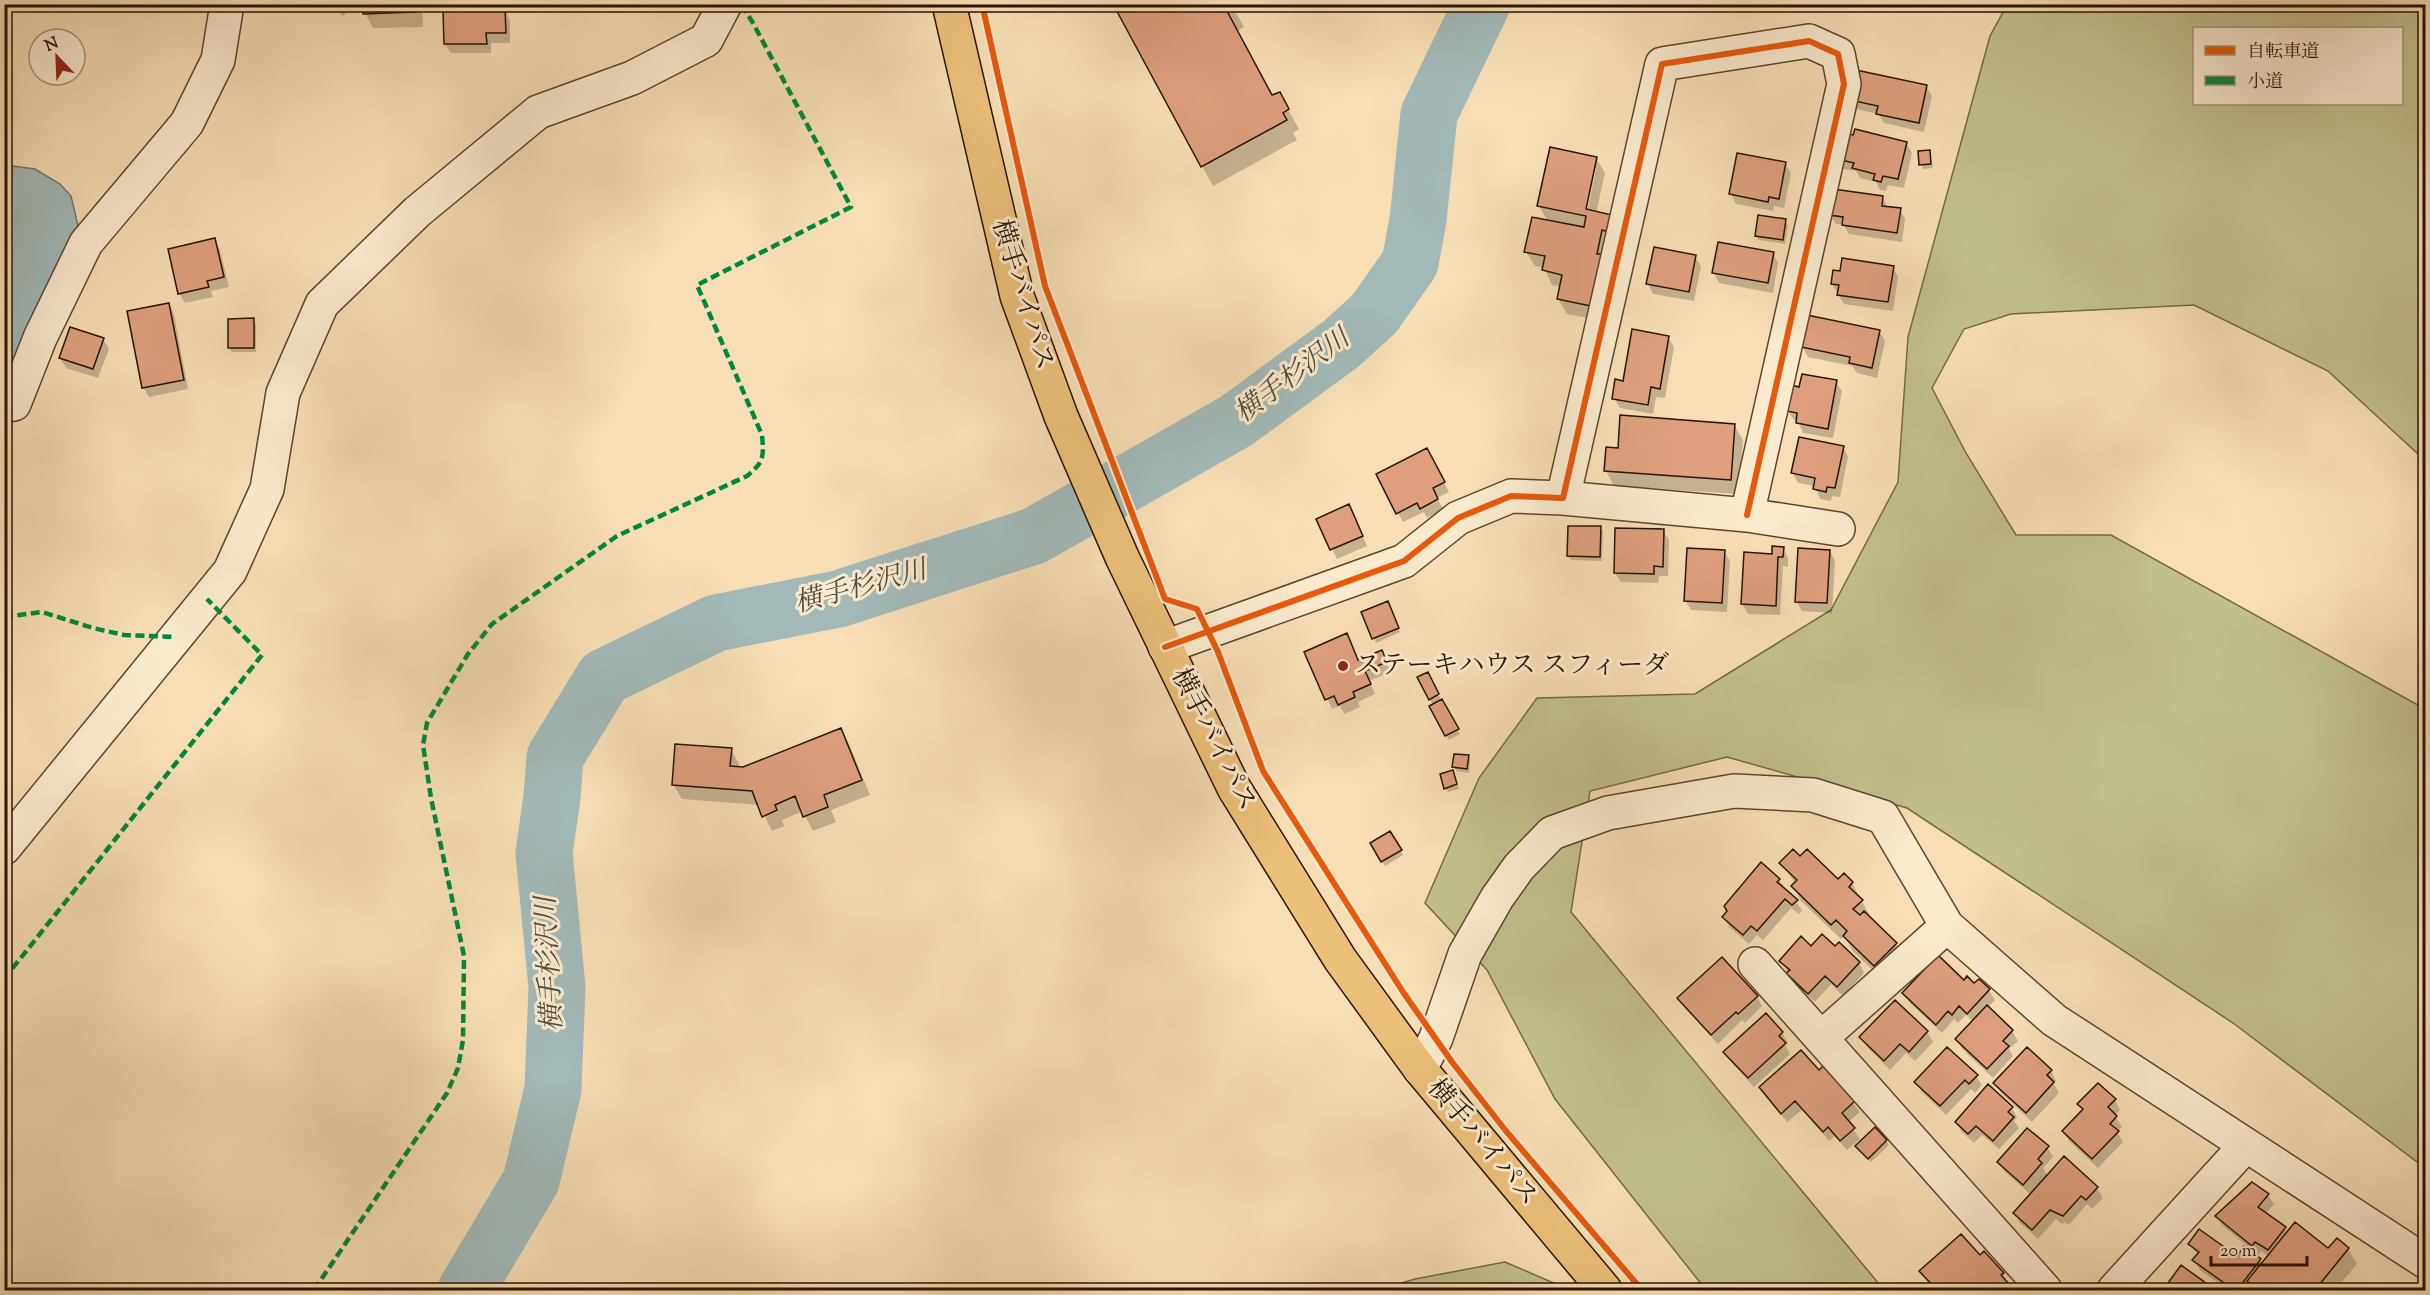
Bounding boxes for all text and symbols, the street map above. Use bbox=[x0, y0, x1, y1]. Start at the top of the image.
north arrow bbox=[27, 27, 87, 87]
legend bbox=[2193, 27, 2403, 105]
text: N bbox=[42, 32, 63, 59]
text: 自転車道 bbox=[2247, 40, 2319, 66]
text: 小道 bbox=[2247, 70, 2283, 96]
street label: 横手バイパス bbox=[982, 215, 1062, 375]
water label: 横手杉沢川 bbox=[1227, 319, 1361, 433]
water label: 横手杉沢川 bbox=[791, 551, 934, 624]
place label: ステーキハウス スフィーダ bbox=[1355, 648, 1669, 685]
marker: ステーキハウス スフィーダ bbox=[1336, 659, 1350, 673]
street label: 横手バイパス bbox=[1161, 662, 1265, 818]
water label: 横手杉沢川 bbox=[528, 893, 574, 1032]
street label: 横手バイパス bbox=[1418, 1072, 1546, 1214]
scale bar bbox=[2211, 1229, 2307, 1267]
text: 20 m bbox=[2220, 1239, 2257, 1265]

